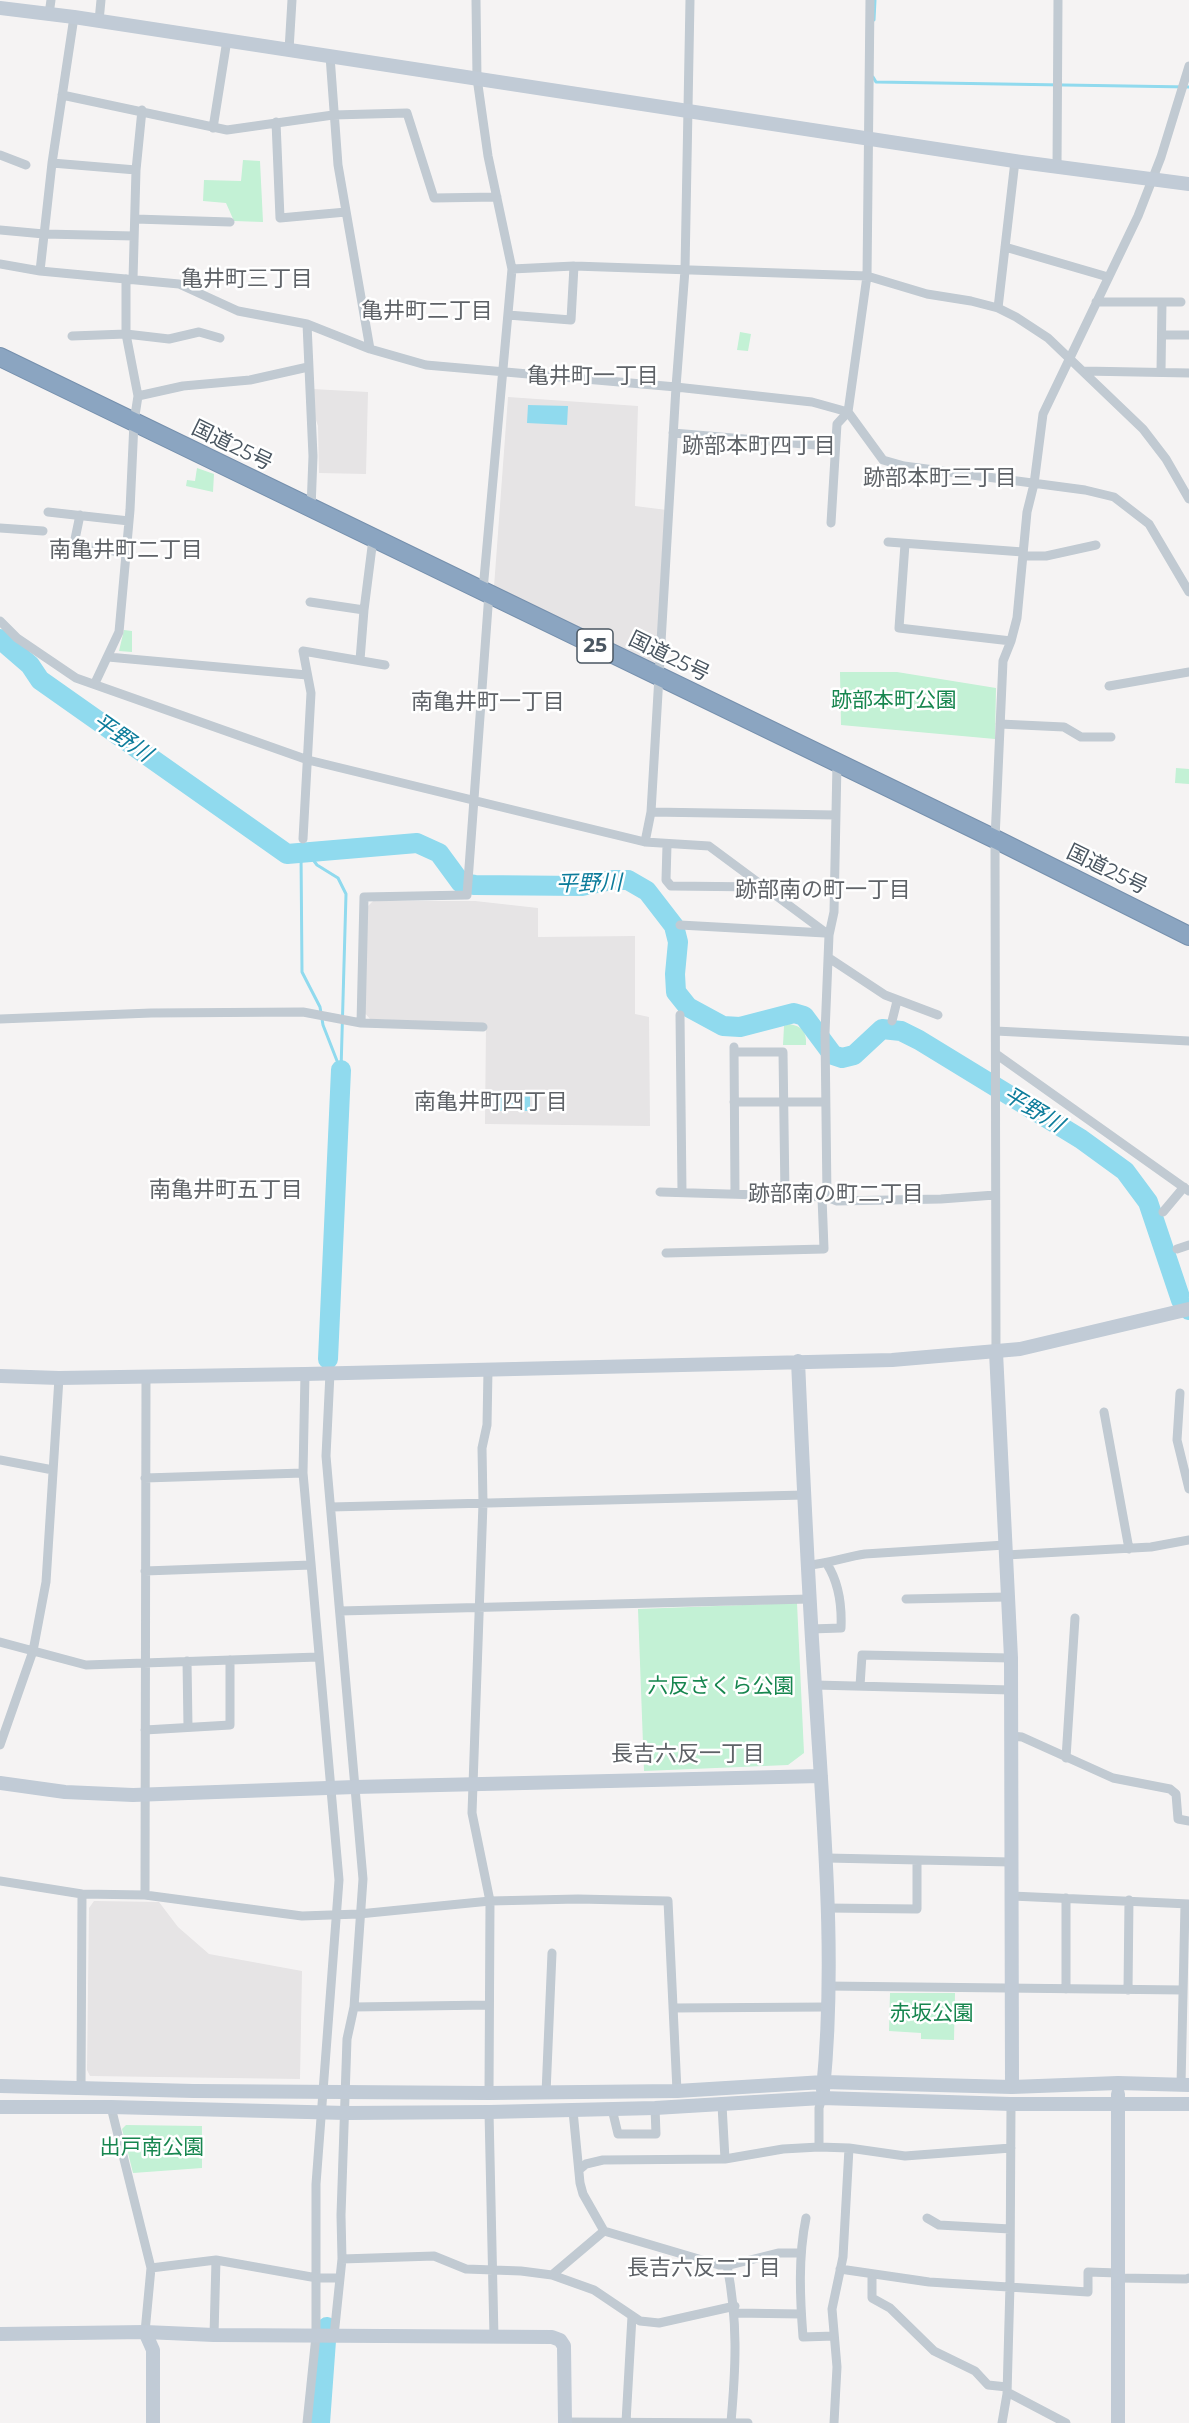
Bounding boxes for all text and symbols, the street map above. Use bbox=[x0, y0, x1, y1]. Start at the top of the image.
district label: 亀井町三丁目 bbox=[181, 267, 313, 293]
district label: 亀井町二丁目 bbox=[361, 299, 493, 325]
district label: 亀井町一丁目 bbox=[527, 364, 659, 390]
street label: 国道25号 bbox=[187, 416, 277, 476]
district label: 跡部本町四丁目 bbox=[682, 434, 836, 460]
district label: 跡部本町三丁目 bbox=[863, 466, 1017, 492]
district label: 南亀井町二丁目 bbox=[49, 538, 203, 564]
street label: 国道25号 bbox=[624, 627, 714, 687]
road number: 25 bbox=[577, 629, 613, 663]
park label: 跡部本町公園 bbox=[831, 688, 957, 714]
district label: 南亀井町一丁目 bbox=[411, 690, 565, 716]
water label: 平野川 bbox=[87, 708, 157, 768]
street label: 国道25号 bbox=[1062, 840, 1152, 900]
water label: 平野川 bbox=[556, 870, 622, 898]
district label: 跡部南の町一丁目 bbox=[735, 878, 911, 904]
water label: 平野川 bbox=[998, 1082, 1068, 1138]
district label: 南亀井町四丁目 bbox=[414, 1090, 568, 1116]
district label: 南亀井町五丁目 bbox=[149, 1178, 303, 1204]
district label: 跡部南の町二丁目 bbox=[748, 1182, 924, 1208]
park label: 六反さくら公園 bbox=[648, 1674, 794, 1700]
district label: 長吉六反一丁目 bbox=[611, 1742, 765, 1768]
park label: 赤坂公園 bbox=[890, 2001, 974, 2027]
park label: 出戸南公園 bbox=[100, 2135, 204, 2161]
district label: 長吉六反二丁目 bbox=[627, 2256, 781, 2282]

